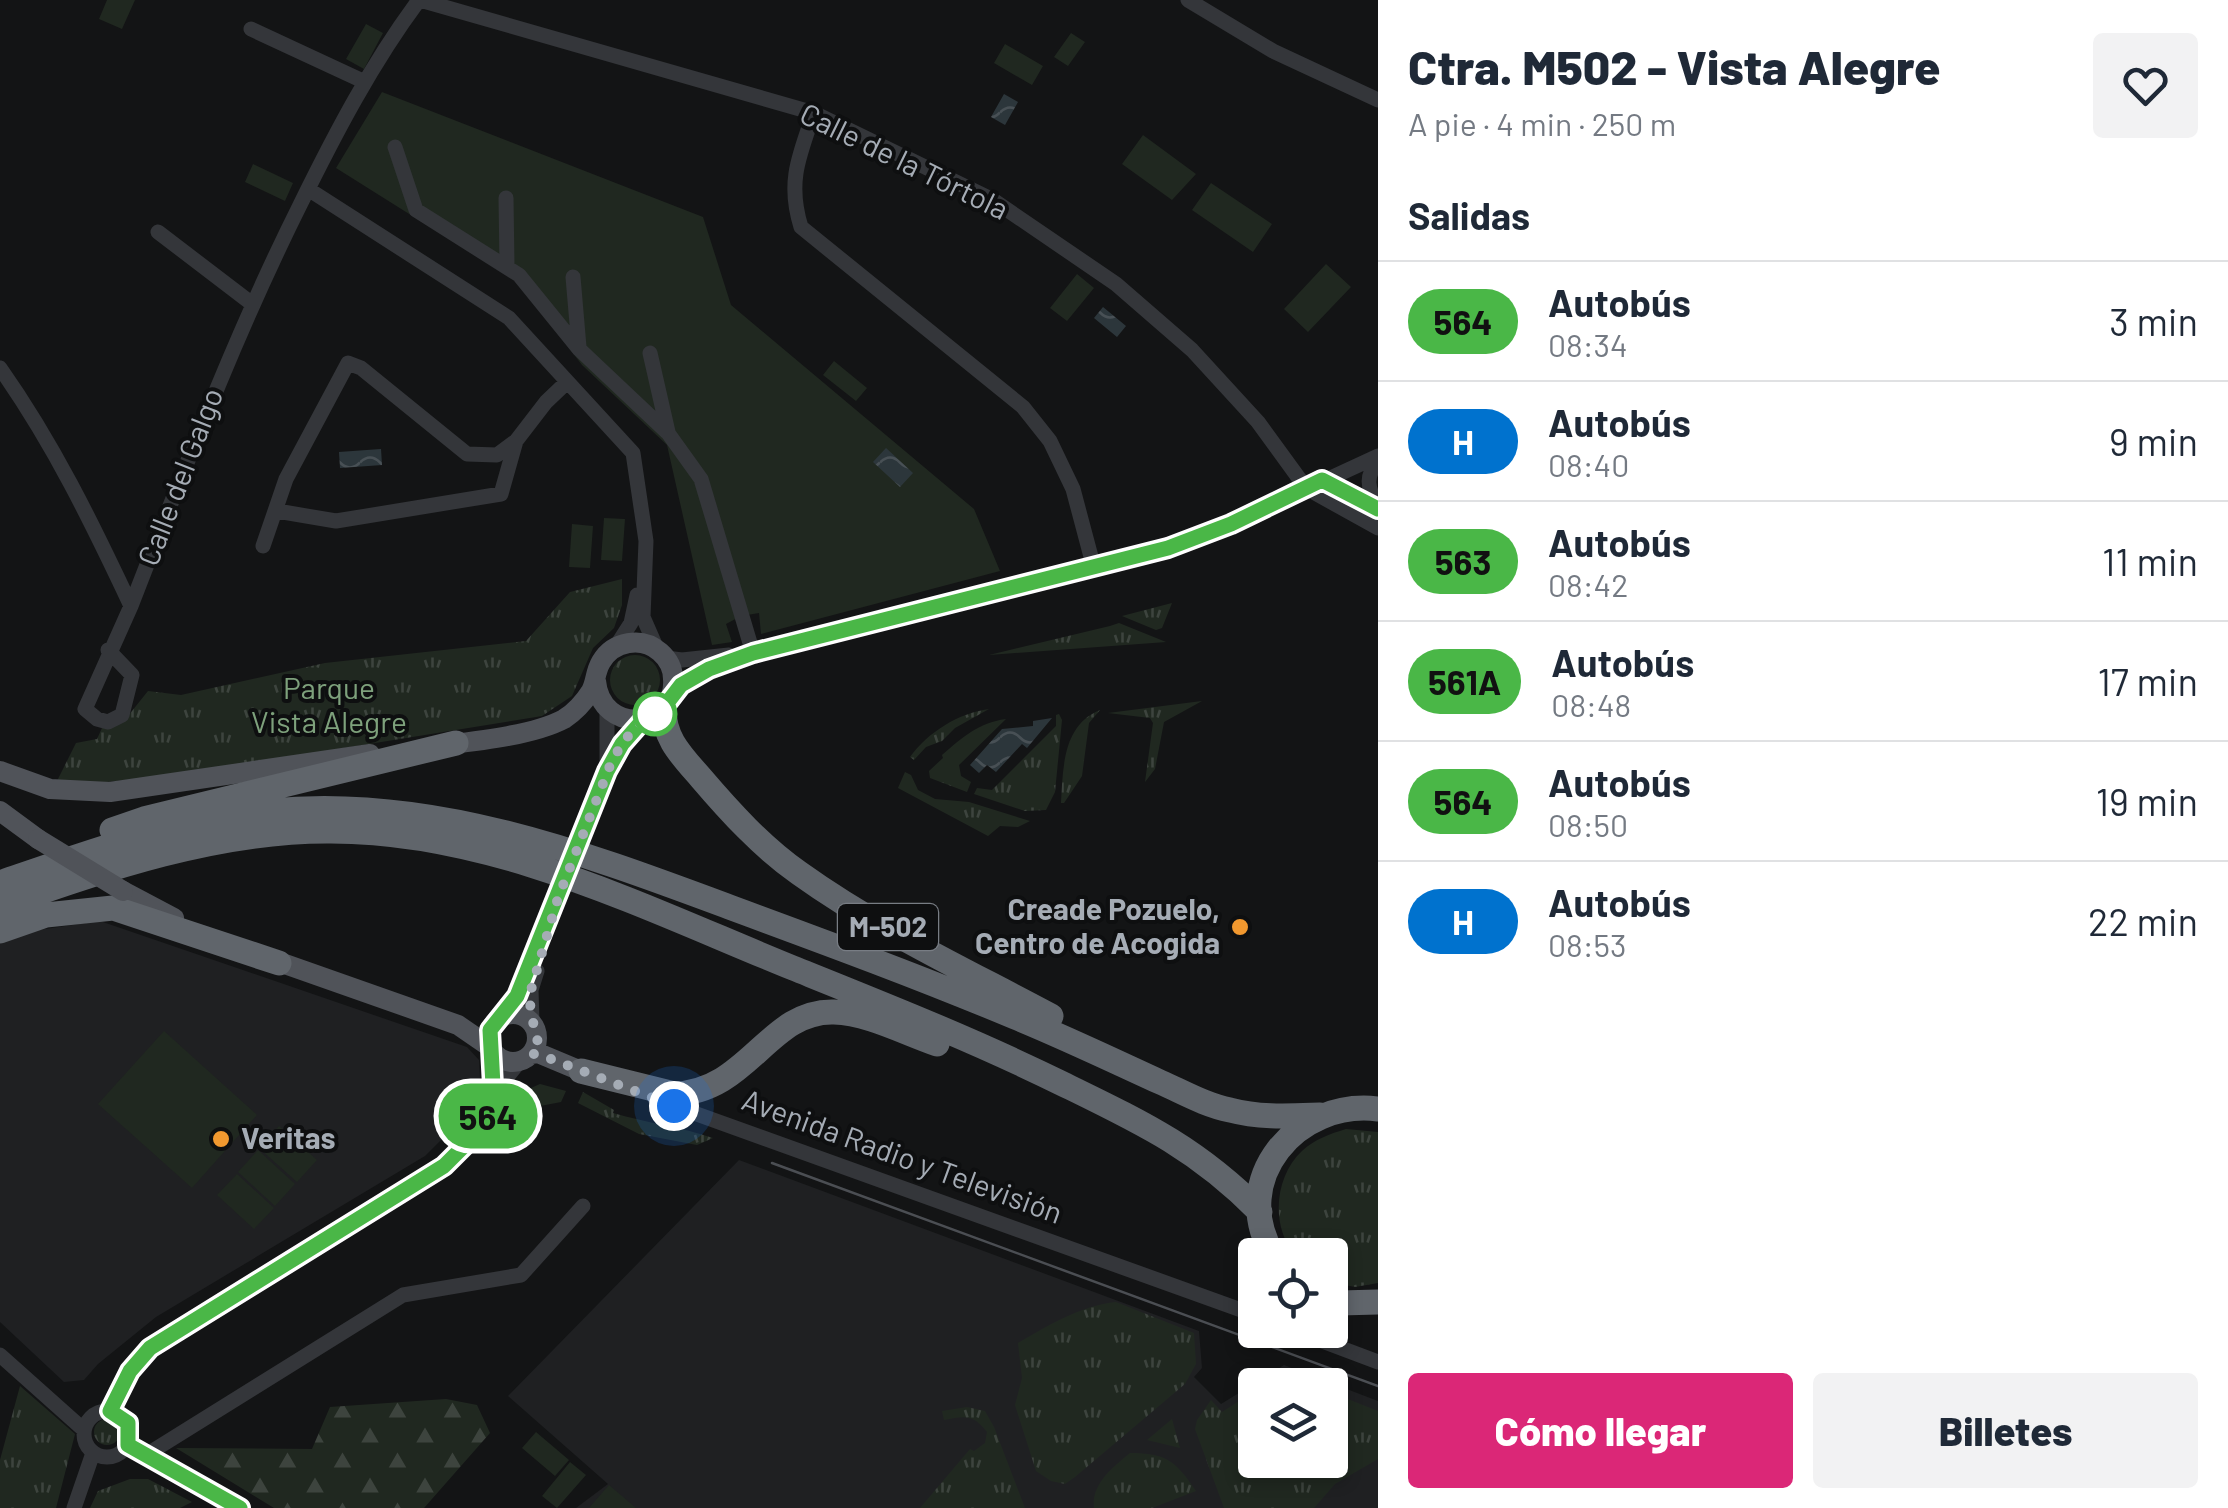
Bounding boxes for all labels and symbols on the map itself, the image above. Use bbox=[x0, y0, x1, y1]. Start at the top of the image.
street label: Calle de la Tórtola bbox=[795, 94, 1015, 226]
street label: Calle del Galgo bbox=[129, 382, 229, 570]
park label: Parque Vista Alegre bbox=[251, 669, 407, 739]
unlabelled marker bbox=[634, 693, 676, 735]
place label: Creade Pozuelo, Centro de Acogida bbox=[975, 890, 1220, 960]
road number: M-502 bbox=[838, 904, 938, 950]
marker: Creade Pozuelo, Centro de Acogida bbox=[1229, 916, 1251, 938]
street label: Avenida Radio y Televisión bbox=[738, 1080, 1068, 1230]
your location bbox=[649, 1081, 699, 1131]
line badge: 564 bbox=[430, 1084, 546, 1148]
place label: Veritas bbox=[241, 1119, 336, 1155]
marker: Veritas bbox=[210, 1128, 232, 1150]

